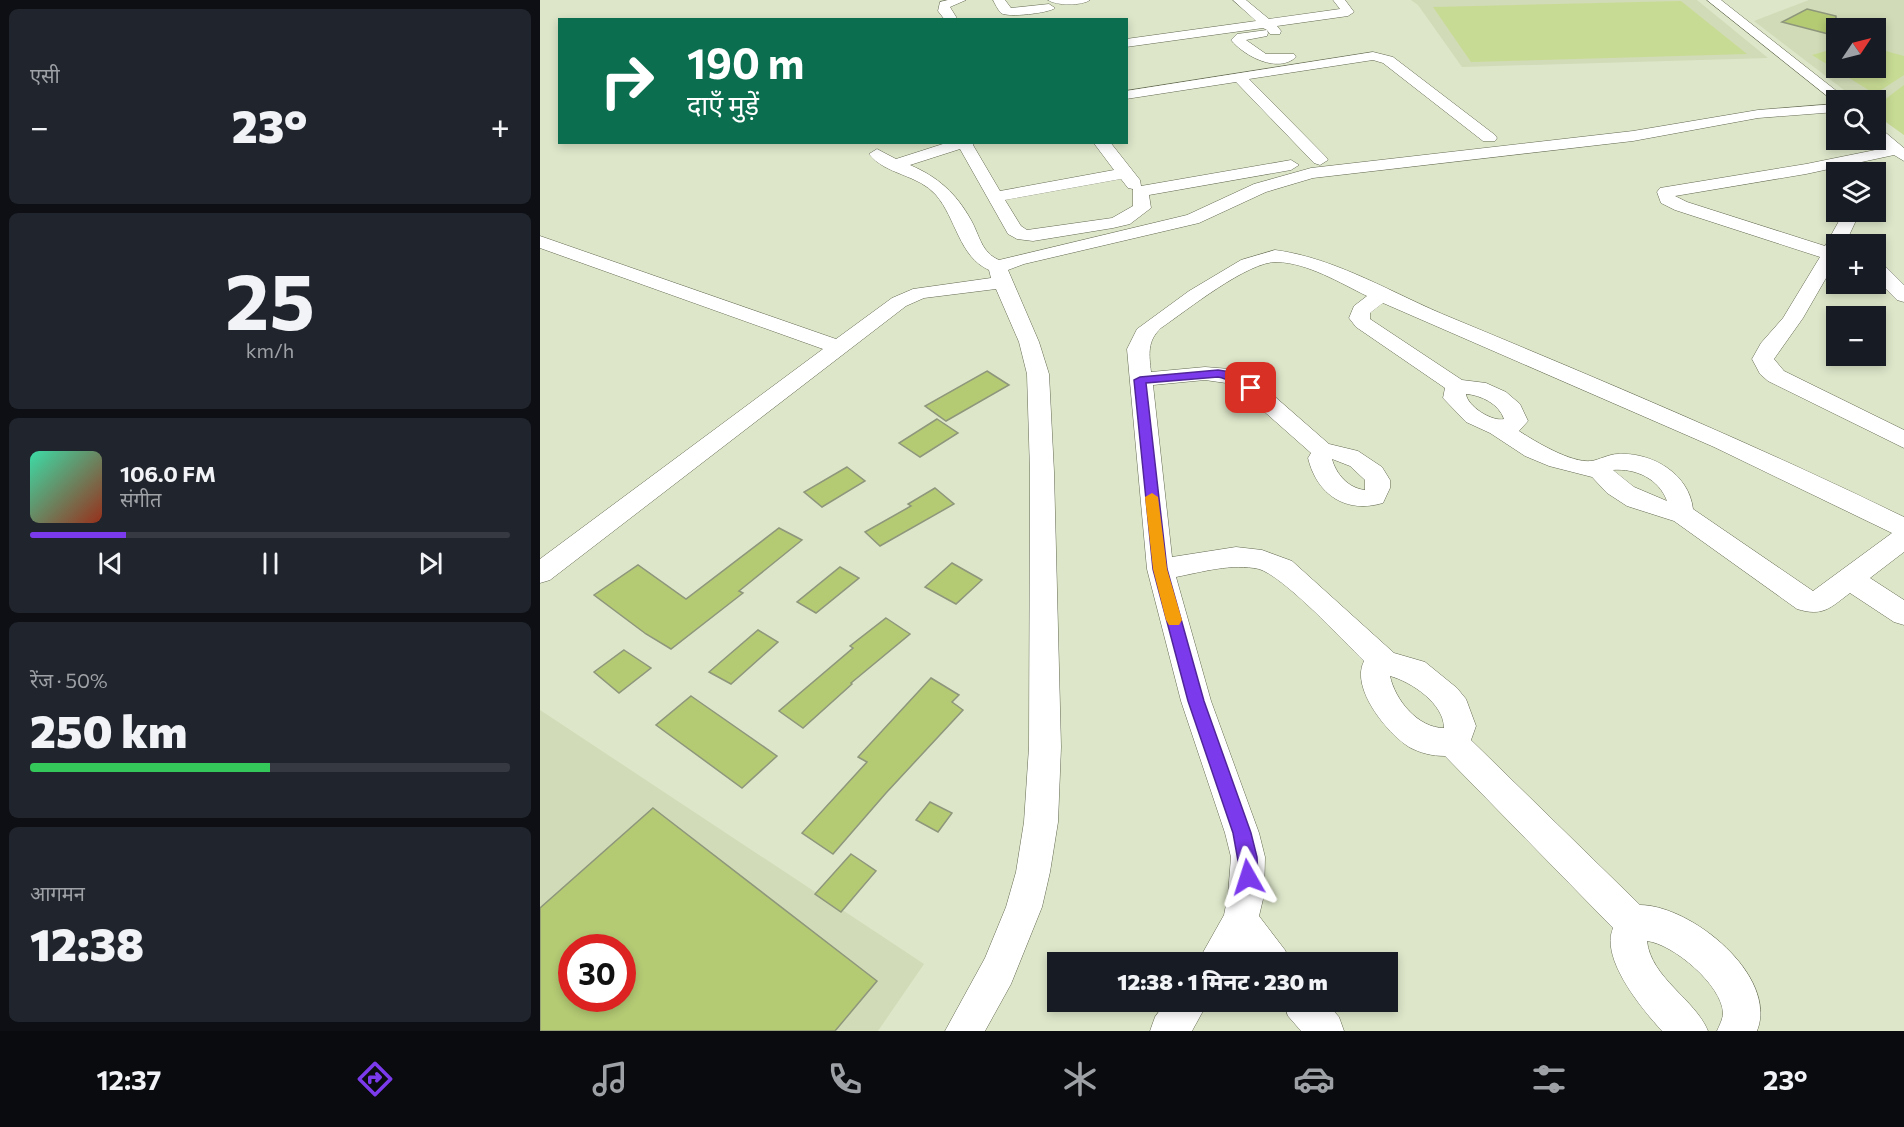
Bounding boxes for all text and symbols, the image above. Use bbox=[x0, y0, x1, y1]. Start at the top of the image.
north arrow bbox=[1826, 18, 1886, 78]
map controls bbox=[1826, 18, 1886, 366]
text: 190 m bbox=[687, 36, 805, 88]
icon: right bbox=[588, 42, 666, 120]
text: एसी bbox=[30, 63, 60, 87]
text: दाएँ मुड़ें bbox=[687, 88, 759, 121]
button: search bbox=[1826, 90, 1886, 150]
text: 23° bbox=[232, 97, 308, 152]
text: − bbox=[30, 105, 49, 146]
text: + bbox=[491, 105, 510, 146]
button: layers bbox=[1826, 162, 1886, 222]
button: + bbox=[1826, 234, 1886, 294]
text: 25 bbox=[225, 251, 315, 346]
button: − bbox=[1826, 306, 1886, 366]
text: km/h bbox=[246, 338, 294, 362]
pin bbox=[1225, 362, 1276, 413]
icon: arrive bbox=[1234, 371, 1267, 404]
text: 106.0 FM bbox=[120, 460, 216, 487]
text: संगीत bbox=[120, 487, 161, 511]
icon: previous bbox=[94, 547, 127, 580]
icon: pause bbox=[254, 547, 287, 580]
icon: next bbox=[414, 547, 447, 580]
text: रेंज · 50% bbox=[30, 668, 108, 692]
text: 250 km bbox=[30, 702, 187, 757]
position arrow bbox=[1216, 845, 1280, 909]
text: आगमन bbox=[30, 881, 85, 905]
text: 12:38 bbox=[30, 915, 144, 970]
speed limit sign: 30 bbox=[558, 934, 636, 1012]
text: 12:38 · 1 मिनट · 230 m bbox=[1117, 968, 1328, 995]
icon: directions bbox=[354, 1058, 396, 1100]
icon: music bbox=[589, 1058, 631, 1100]
icon: phone bbox=[824, 1058, 866, 1100]
icon: climate bbox=[1059, 1058, 1101, 1100]
icon: car bbox=[1293, 1058, 1335, 1100]
icon: filters bbox=[1528, 1058, 1570, 1100]
text: 12:37 bbox=[96, 1063, 161, 1096]
text: 23° bbox=[1763, 1063, 1808, 1096]

